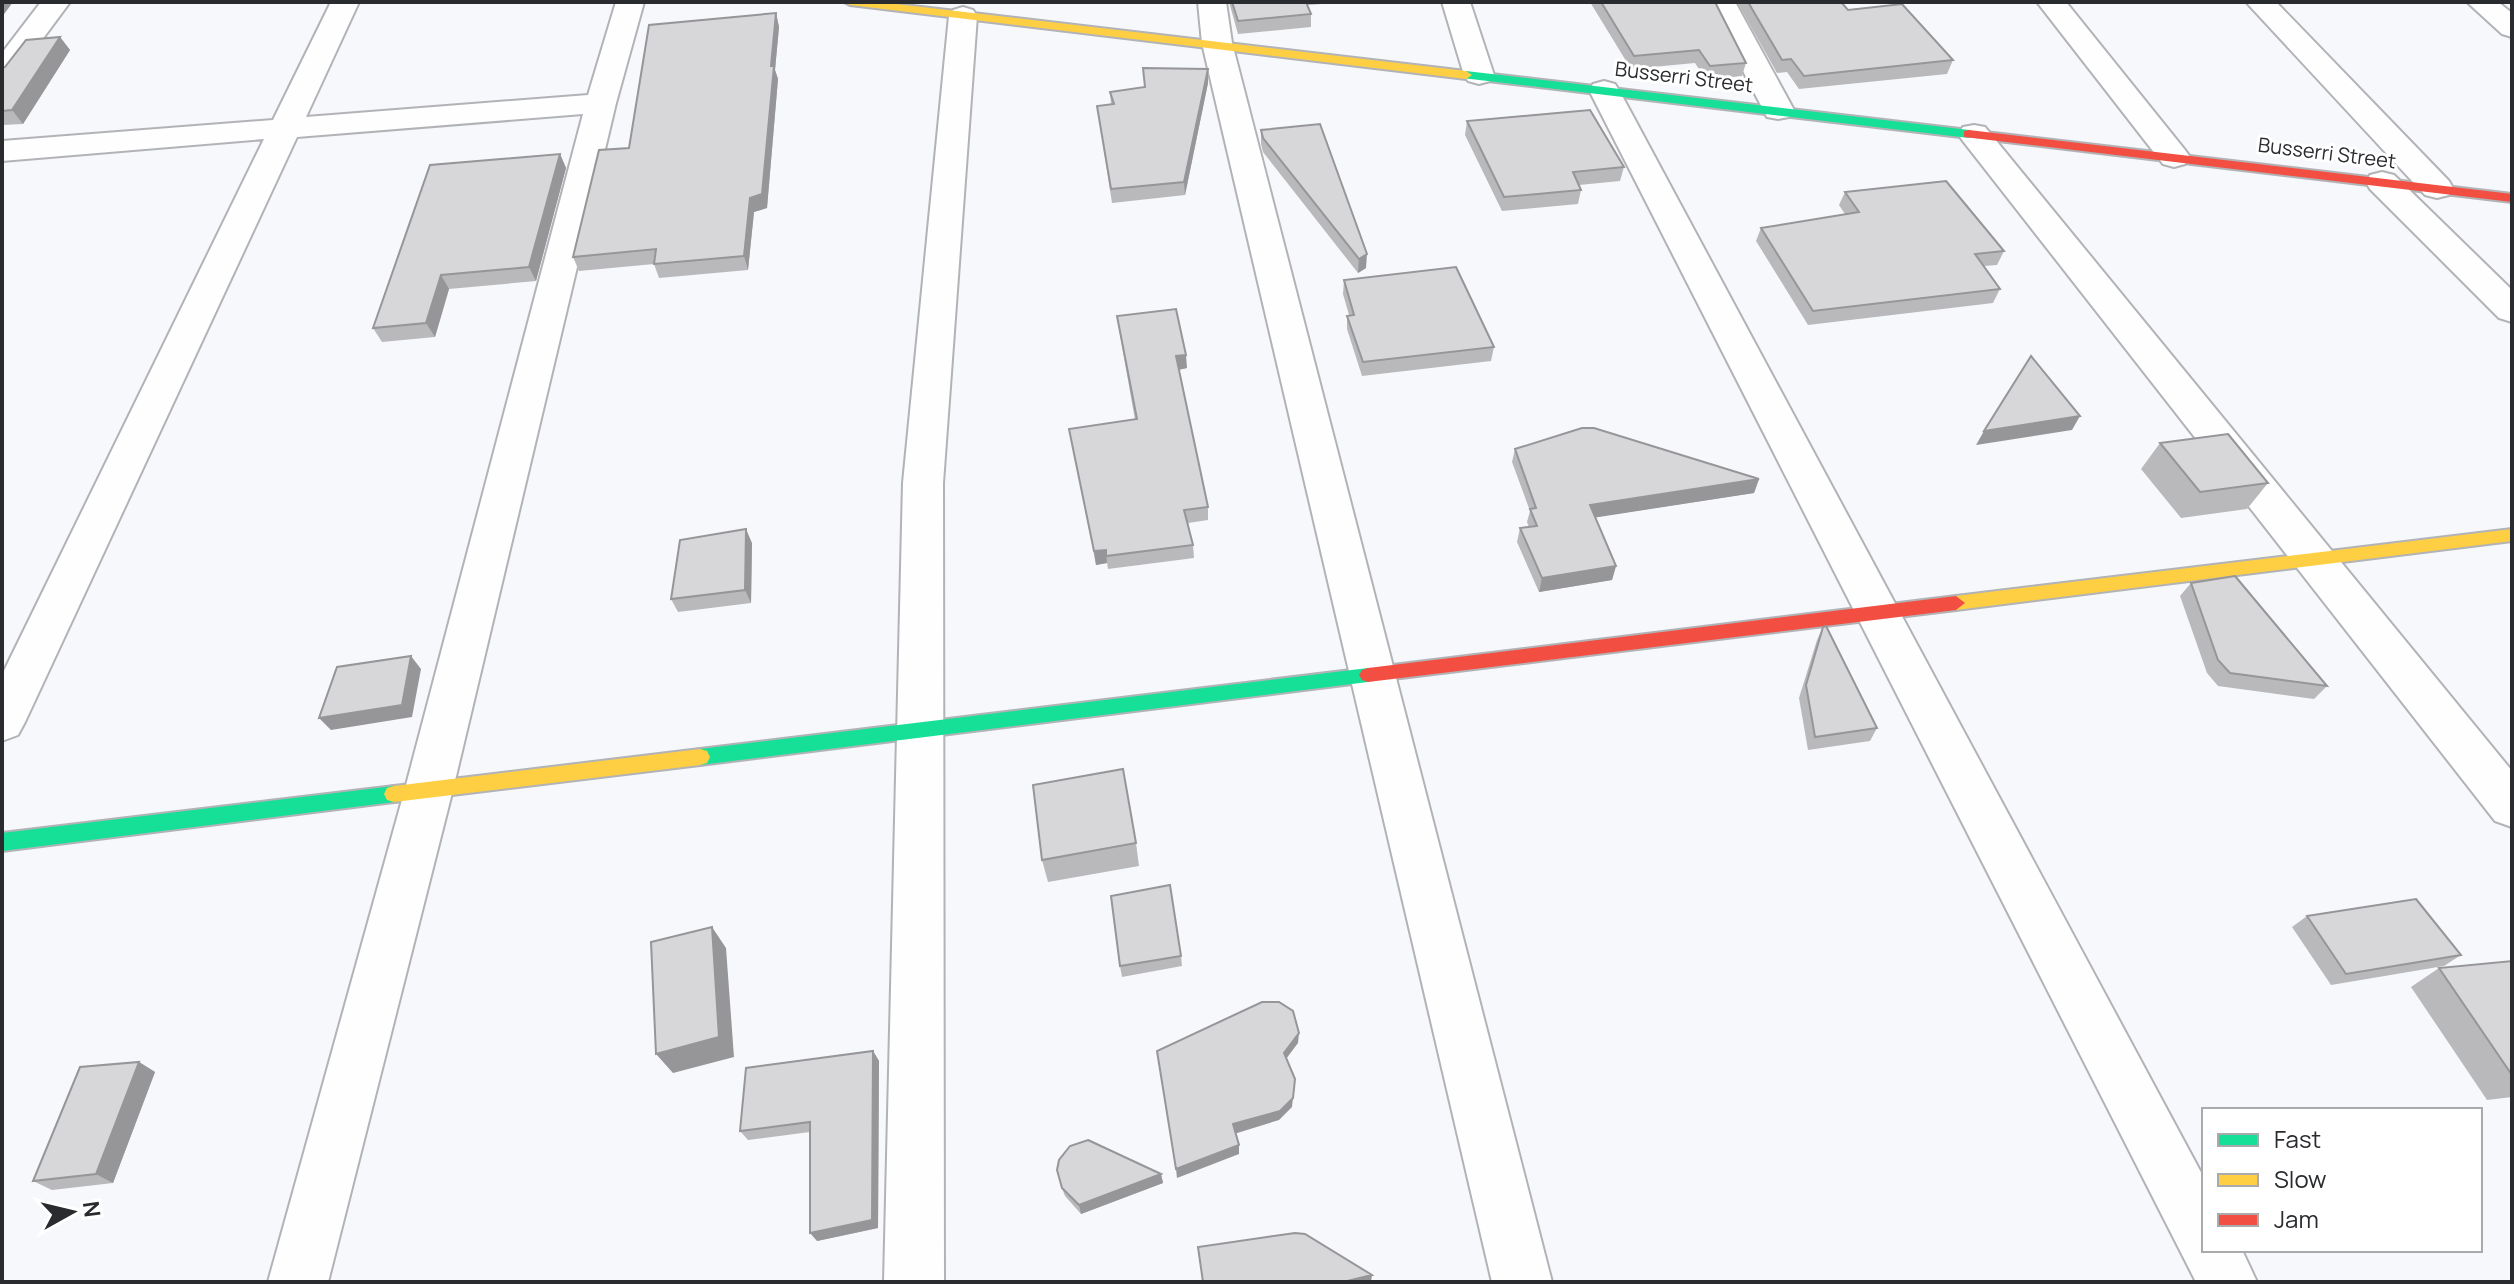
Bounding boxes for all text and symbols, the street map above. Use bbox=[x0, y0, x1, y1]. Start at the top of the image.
street label: Busserri Street bbox=[1614, 55, 1755, 98]
street label: Busserri Street bbox=[2257, 131, 2398, 174]
legend bbox=[2202, 1108, 2482, 1252]
text: Fast bbox=[2274, 1122, 2321, 1155]
text: Slow bbox=[2274, 1162, 2327, 1195]
north arrow bbox=[32, 1172, 112, 1252]
text: N bbox=[76, 1199, 108, 1219]
text: Jam bbox=[2274, 1202, 2319, 1235]

